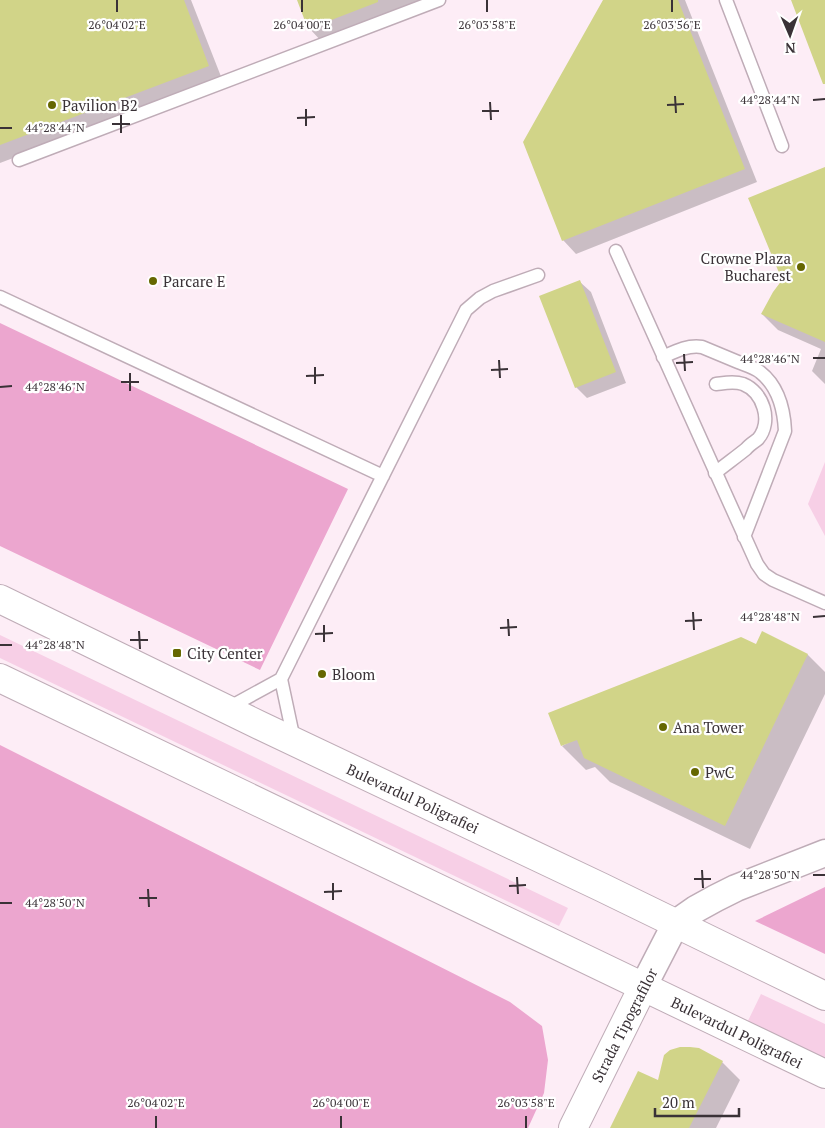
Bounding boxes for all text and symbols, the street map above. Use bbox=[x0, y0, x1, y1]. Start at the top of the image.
north arrow bbox=[765, 10, 815, 60]
text: 26°04'02"E bbox=[88, 17, 146, 32]
text: 26°04'00"E bbox=[273, 17, 331, 32]
text: 26°03'58"E bbox=[458, 17, 516, 32]
text: 26°03'56"E bbox=[643, 17, 701, 32]
text: N bbox=[784, 39, 796, 58]
text: 44°28'44"N bbox=[740, 92, 800, 107]
place label: Pavilion B2 bbox=[62, 95, 138, 115]
marker: Pavilion B2 bbox=[46, 99, 58, 111]
text: 44°28'44"N bbox=[25, 120, 85, 135]
place label: Crowne Plaza Bucharest bbox=[701, 248, 791, 285]
marker: Crowne Plaza Bucharest bbox=[795, 261, 807, 273]
place label: Parcare E bbox=[163, 271, 226, 291]
marker: Parcare E bbox=[147, 275, 159, 287]
text: 44°28'46"N bbox=[740, 351, 800, 366]
text: 44°28'46"N bbox=[25, 379, 85, 394]
text: 44°28'48"N bbox=[740, 609, 800, 624]
text: 44°28'48"N bbox=[25, 637, 85, 652]
place label: City Center bbox=[187, 643, 263, 663]
marker: City Center bbox=[171, 647, 183, 659]
place label: Bloom bbox=[332, 664, 375, 684]
marker: Bloom bbox=[316, 668, 328, 680]
place label: Ana Tower bbox=[673, 717, 744, 737]
marker: Ana Tower bbox=[657, 721, 669, 733]
street label: Bulevardul Poligrafiei bbox=[344, 759, 482, 837]
place label: PwC bbox=[705, 762, 735, 782]
marker: PwC bbox=[689, 766, 701, 778]
text: 44°28'50"N bbox=[740, 867, 800, 882]
text: 44°28'50"N bbox=[25, 895, 85, 910]
street label: Strada Tipografilor bbox=[587, 964, 662, 1086]
street label: Bulevardul Poligrafiei bbox=[668, 992, 806, 1072]
scale bar bbox=[655, 1086, 739, 1118]
text: 20 m bbox=[662, 1092, 695, 1112]
text: 26°04'02"E bbox=[127, 1095, 185, 1110]
text: 26°04'00"E bbox=[312, 1095, 370, 1110]
text: 26°03'58"E bbox=[497, 1095, 555, 1110]

